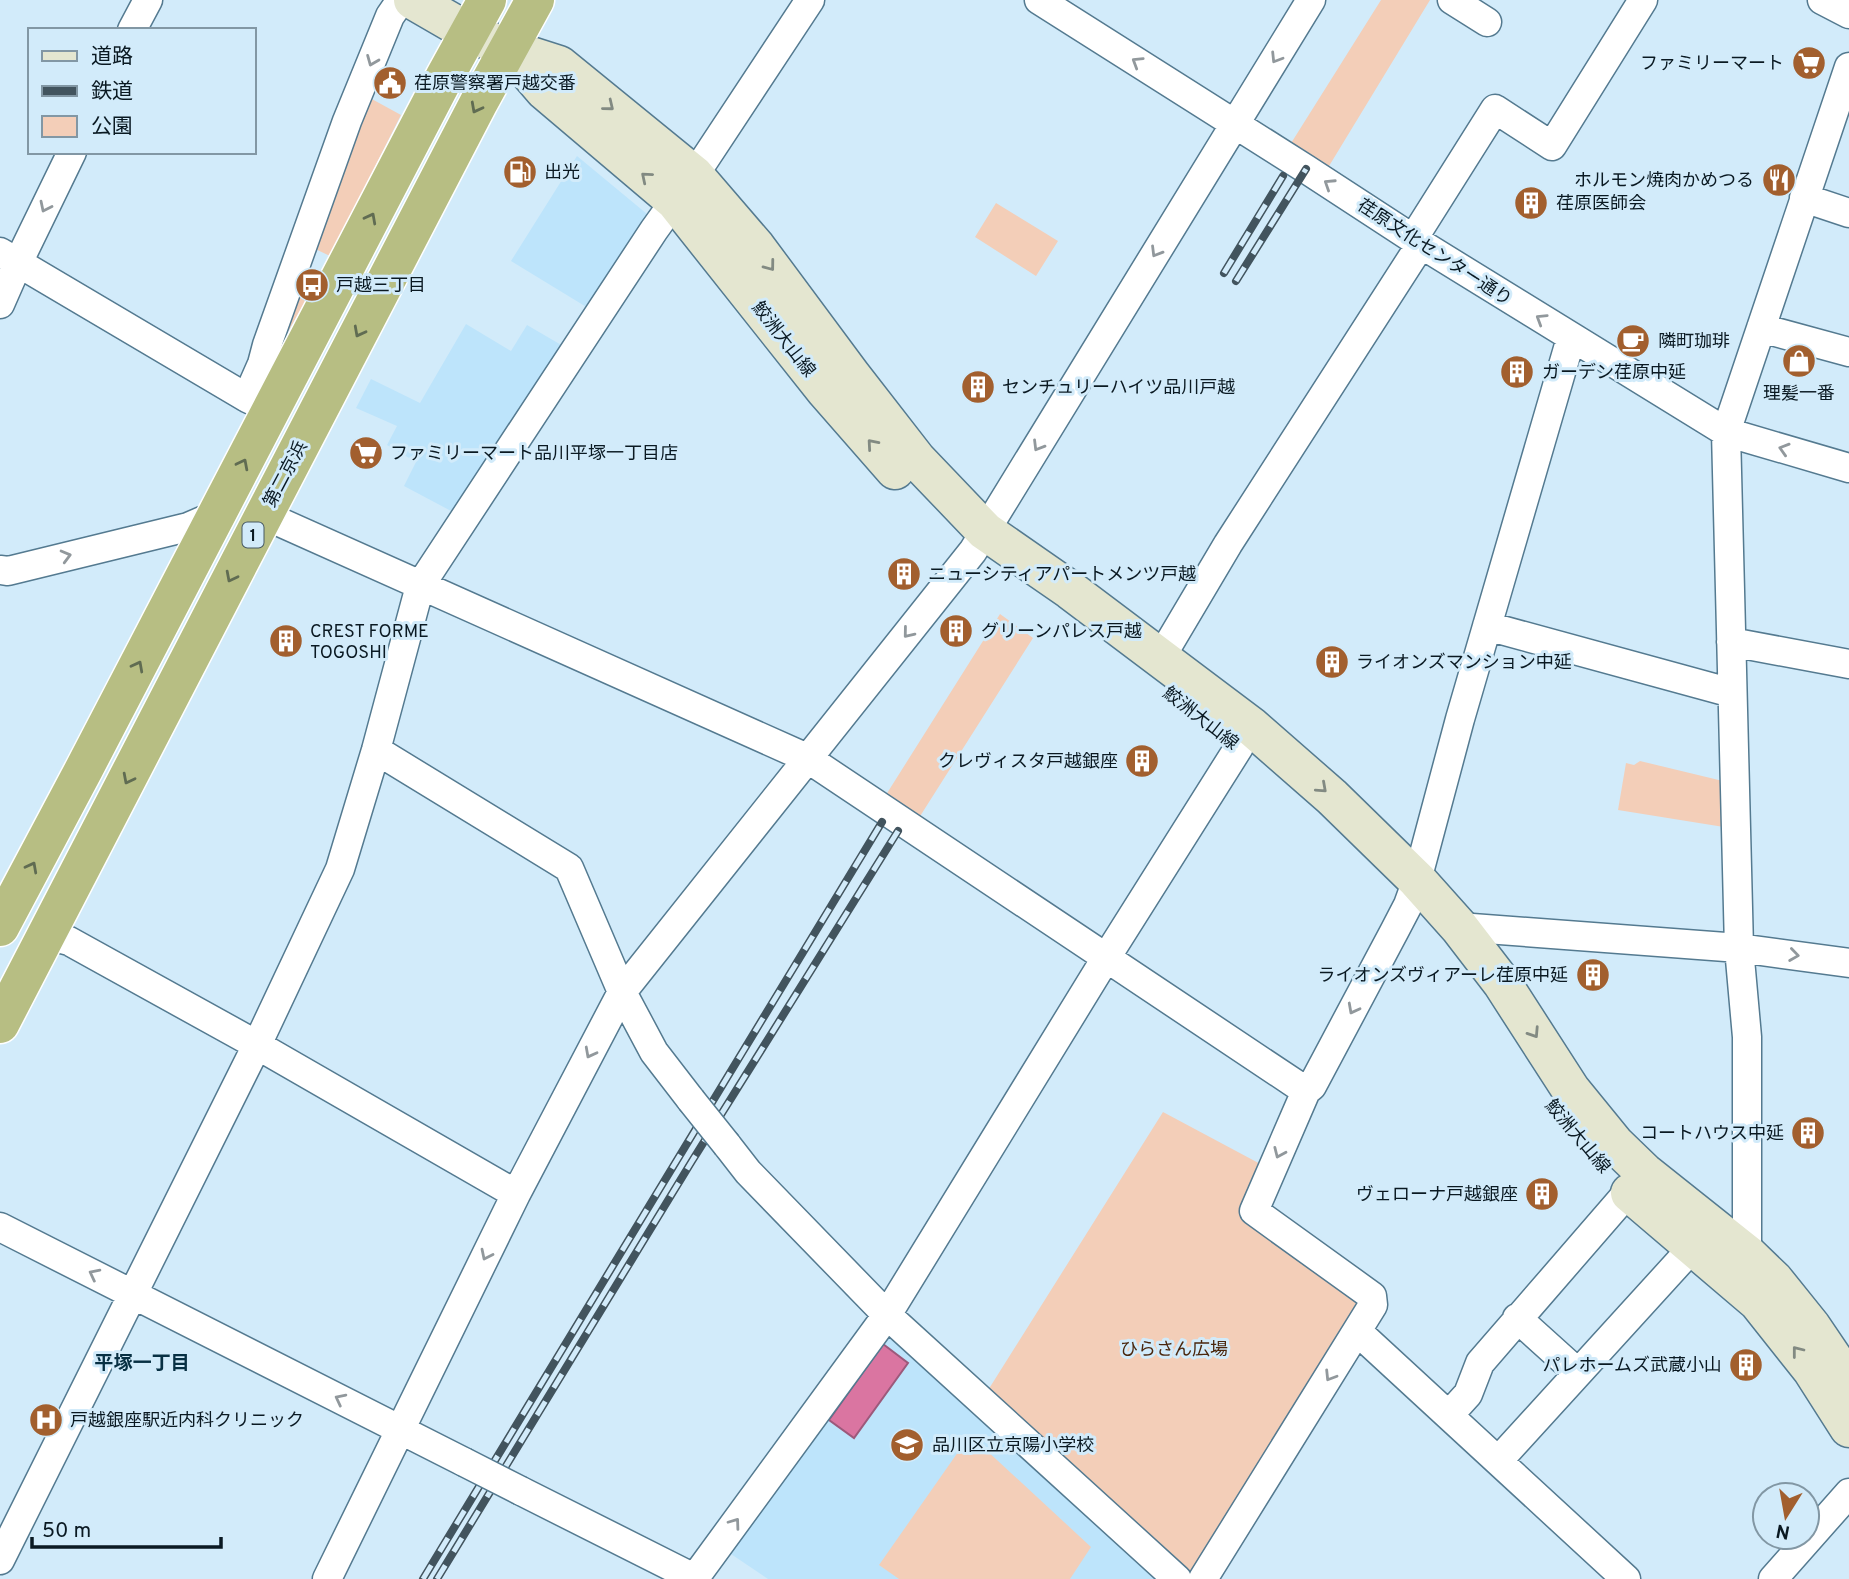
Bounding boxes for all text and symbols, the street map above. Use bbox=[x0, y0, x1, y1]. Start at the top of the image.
legend bbox=[28, 28, 256, 154]
text: 道路 bbox=[91, 44, 133, 71]
supermarket icon: ファミリーマート bbox=[1790, 44, 1828, 82]
one-way arrow bbox=[1271, 50, 1284, 63]
place label: ファミリーマート bbox=[1640, 53, 1784, 76]
one-way arrow bbox=[366, 55, 380, 67]
one-way arrow bbox=[1131, 57, 1144, 70]
public building icon: 荏原警察署戸越交番 bbox=[371, 64, 409, 102]
place label: 荏原警察署戸越交番 bbox=[414, 73, 576, 96]
text: 鉄道 bbox=[91, 79, 133, 106]
one-way arrow bbox=[601, 98, 614, 110]
one-way arrow bbox=[471, 101, 484, 114]
text: 公園 bbox=[91, 114, 133, 141]
fuel station icon: 出光 bbox=[501, 153, 539, 191]
restaurant icon: ホルモン焼肉かめつる bbox=[1760, 161, 1798, 199]
place label: 出光 bbox=[544, 162, 580, 185]
place label: ホルモン焼肉かめつる bbox=[1574, 170, 1754, 193]
one-way arrow bbox=[642, 173, 655, 185]
one-way arrow bbox=[1323, 179, 1336, 192]
building icon: 荏原医師会 bbox=[1512, 184, 1550, 222]
place label: 荏原医師会 bbox=[1556, 193, 1646, 216]
street label: 荏原文化センター通り bbox=[1352, 195, 1516, 312]
one-way arrow bbox=[39, 200, 53, 212]
one-way arrow bbox=[363, 213, 376, 226]
one-way arrow bbox=[1152, 244, 1165, 257]
one-way arrow bbox=[762, 258, 774, 270]
bus stop icon: 戸越三丁目 bbox=[293, 266, 331, 304]
place label: 戸越三丁目 bbox=[336, 275, 426, 298]
street label: 鮫洲大山線 bbox=[746, 297, 820, 382]
one-way arrow bbox=[1536, 315, 1549, 328]
cafe icon: 隣町珈琲 bbox=[1614, 322, 1652, 360]
one-way arrow bbox=[354, 324, 368, 337]
place label: 隣町珈琲 bbox=[1658, 331, 1730, 354]
shop icon: 理髪一番 bbox=[1780, 342, 1818, 380]
building icon: ガーデン荏原中延 bbox=[1498, 353, 1536, 391]
place label: ガーデン荏原中延 bbox=[1542, 362, 1686, 385]
building icon: センチュリーハイツ品川戸越 bbox=[959, 368, 997, 406]
place label: センチュリーハイツ品川戸越 bbox=[1002, 377, 1235, 400]
place label: 理髪一番 bbox=[1763, 383, 1835, 406]
supermarket icon: ファミリーマート品川平塚一丁目店 bbox=[347, 434, 385, 472]
street label: 第二京浜 bbox=[259, 438, 313, 512]
one-way arrow bbox=[1033, 438, 1046, 451]
one-way arrow bbox=[868, 439, 880, 452]
one-way arrow bbox=[1778, 442, 1790, 457]
place label: ファミリーマート品川平塚一丁目店 bbox=[390, 443, 678, 466]
one-way arrow bbox=[235, 459, 248, 471]
road number: 1 bbox=[243, 522, 264, 548]
one-way arrow bbox=[60, 550, 72, 564]
building icon: ニューシティアパートメンツ戸越 bbox=[885, 555, 923, 593]
place label: ニューシティアパートメンツ戸越 bbox=[928, 564, 1196, 587]
one-way arrow bbox=[226, 570, 240, 582]
building icon: グリーンパレス戸越 bbox=[937, 612, 975, 650]
place label: CREST FORME TOGOSHI bbox=[310, 621, 429, 665]
place label: グリーンパレス戸越 bbox=[981, 621, 1142, 644]
building icon: CREST FORME TOGOSHI bbox=[267, 622, 305, 660]
one-way arrow bbox=[904, 625, 917, 637]
building icon: ライオンズマンション中延 bbox=[1313, 643, 1351, 681]
place label: ライオンズマンション中延 bbox=[1356, 652, 1572, 675]
one-way arrow bbox=[130, 660, 144, 673]
street label: 鮫洲大山線 bbox=[1158, 682, 1243, 756]
building icon: クレヴィスタ戸越銀座 bbox=[1123, 742, 1161, 780]
place label: クレヴィスタ戸越銀座 bbox=[938, 751, 1118, 774]
one-way arrow bbox=[122, 772, 136, 784]
one-way arrow bbox=[1314, 780, 1327, 792]
one-way arrow bbox=[24, 862, 37, 874]
one-way arrow bbox=[1788, 948, 1800, 963]
building icon: ライオンズヴィアーレ荏原中延 bbox=[1574, 956, 1612, 994]
place label: ライオンズヴィアーレ荏原中延 bbox=[1317, 965, 1568, 988]
one-way arrow bbox=[1348, 1002, 1361, 1014]
one-way arrow bbox=[1526, 1026, 1539, 1039]
one-way arrow bbox=[585, 1046, 599, 1058]
street label: 鮫洲大山線 bbox=[1539, 1095, 1615, 1179]
building icon: コートハウス中延 bbox=[1789, 1114, 1827, 1152]
place label: コートハウス中延 bbox=[1640, 1123, 1784, 1146]
one-way arrow bbox=[1273, 1146, 1287, 1159]
building icon: ヴェローナ戸越銀座 bbox=[1523, 1175, 1561, 1213]
place label: ヴェローナ戸越銀座 bbox=[1356, 1184, 1518, 1207]
one-way arrow bbox=[481, 1248, 495, 1260]
one-way arrow bbox=[88, 1269, 101, 1283]
park label: ひらさん広場 bbox=[1120, 1339, 1228, 1362]
building icon: パレホームズ武蔵小山 bbox=[1727, 1346, 1765, 1384]
one-way arrow bbox=[1793, 1346, 1806, 1358]
district label: 平塚一丁目 bbox=[94, 1352, 190, 1376]
place label: パレホームズ武蔵小山 bbox=[1543, 1355, 1722, 1378]
one-way arrow bbox=[1326, 1369, 1339, 1382]
one-way arrow bbox=[335, 1394, 347, 1408]
hospital icon: 戸越銀座駅近内科クリニック bbox=[27, 1401, 65, 1439]
place label: 戸越銀座駅近内科クリニック bbox=[70, 1410, 304, 1433]
school or university icon: 品川区立京陽小学校 bbox=[888, 1426, 926, 1464]
place label: 品川区立京陽小学校 bbox=[932, 1435, 1094, 1458]
north arrow bbox=[1751, 1481, 1821, 1551]
scale bar bbox=[32, 1506, 220, 1550]
text: 50 m bbox=[42, 1518, 91, 1545]
one-way arrow bbox=[727, 1518, 739, 1531]
text: N bbox=[1774, 1518, 1792, 1544]

